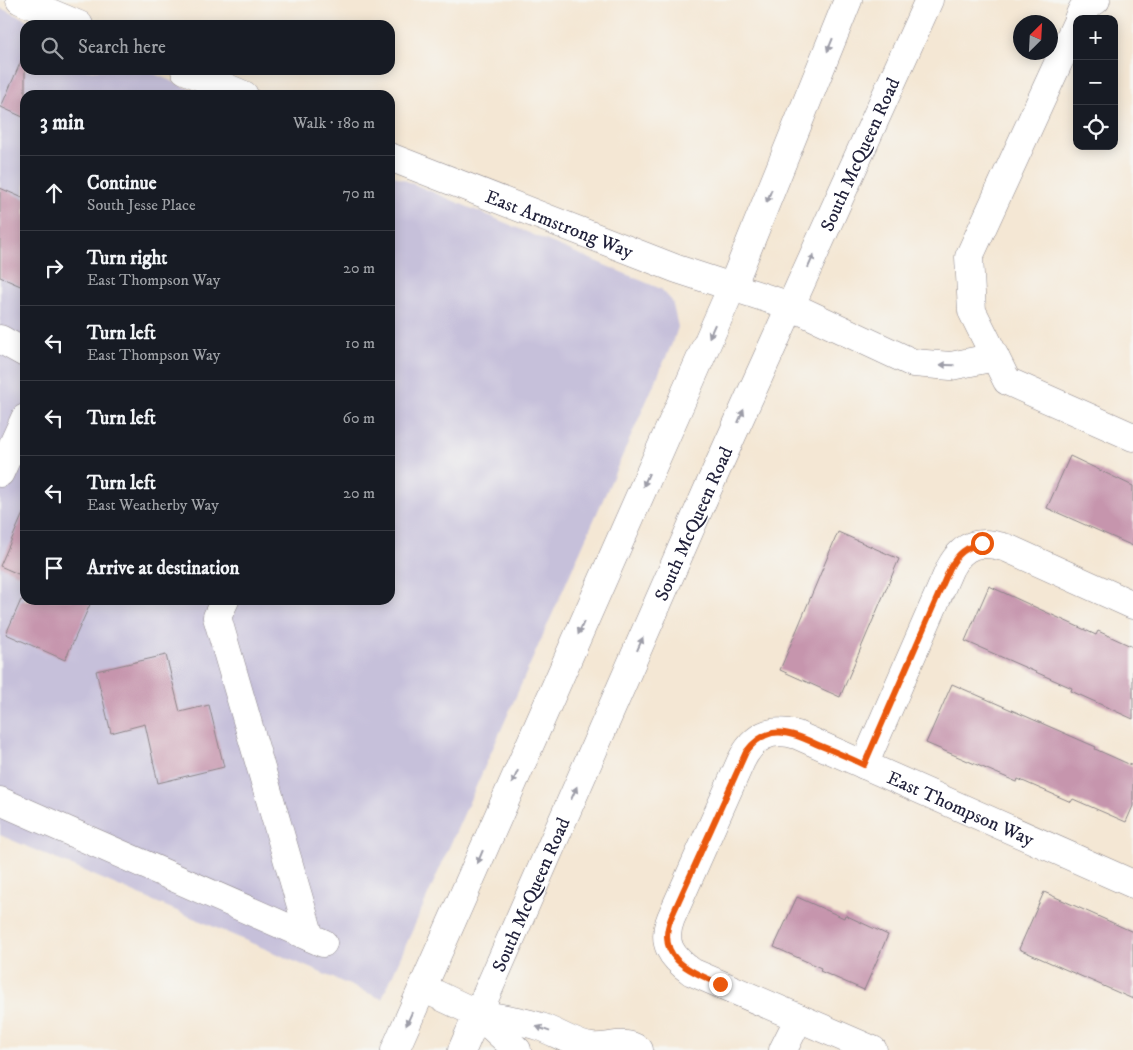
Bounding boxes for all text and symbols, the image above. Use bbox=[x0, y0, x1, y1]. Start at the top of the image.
north arrow bbox=[1013, 15, 1058, 60]
map controls bbox=[1073, 15, 1118, 150]
button: + bbox=[1073, 15, 1118, 60]
search box bbox=[20, 20, 395, 75]
icon: search bbox=[38, 34, 66, 62]
text: Search here bbox=[78, 36, 166, 59]
one-way arrow bbox=[826, 38, 834, 53]
button: − bbox=[1073, 60, 1118, 105]
street label: South McQueen Road bbox=[816, 74, 906, 235]
button: locate bbox=[1073, 105, 1118, 150]
text: 3 min bbox=[40, 110, 85, 136]
text: Walk · 180 m bbox=[293, 113, 375, 133]
text: Continue bbox=[87, 172, 157, 195]
icon: ahead bbox=[40, 179, 68, 207]
text: 70 m bbox=[343, 183, 375, 203]
street label: East Armstrong Way bbox=[482, 185, 637, 264]
one-way arrow bbox=[764, 189, 772, 203]
text: South Jesse Place bbox=[87, 195, 196, 215]
text: Turn right bbox=[87, 247, 167, 270]
icon: right bbox=[40, 254, 68, 282]
one-way arrow bbox=[807, 254, 815, 268]
text: 20 m bbox=[343, 258, 375, 278]
text: East Thompson Way bbox=[87, 270, 220, 290]
text: Turn left bbox=[87, 322, 156, 345]
one-way arrow bbox=[708, 324, 716, 338]
icon: left bbox=[40, 329, 68, 357]
text: 10 m bbox=[345, 333, 375, 353]
text: East Thompson Way bbox=[87, 345, 220, 365]
one-way arrow bbox=[938, 361, 954, 369]
icon: left bbox=[40, 404, 68, 432]
text: Turn left bbox=[87, 407, 156, 430]
text: 60 m bbox=[343, 408, 375, 428]
one-way arrow bbox=[737, 409, 745, 423]
street label: South McQueen Road bbox=[650, 443, 739, 605]
text: Turn left bbox=[87, 472, 156, 495]
one-way arrow bbox=[642, 473, 650, 487]
icon: left bbox=[40, 479, 68, 507]
text: 20 m bbox=[343, 483, 375, 503]
text: East Weatherby Way bbox=[87, 495, 219, 515]
route start bbox=[971, 532, 994, 555]
icon: arrive bbox=[40, 554, 68, 582]
text: Arrive at destination bbox=[87, 557, 239, 580]
one-way arrow bbox=[576, 621, 584, 635]
one-way arrow bbox=[636, 637, 644, 651]
street label: East Thompson Way bbox=[883, 766, 1038, 852]
one-way arrow bbox=[510, 770, 518, 784]
one-way arrow bbox=[571, 786, 579, 800]
street label: South McQueen Road bbox=[488, 814, 576, 976]
one-way arrow bbox=[475, 850, 483, 864]
route end bbox=[709, 973, 732, 996]
one-way arrow bbox=[405, 1012, 413, 1026]
one-way arrow bbox=[536, 1025, 551, 1032]

